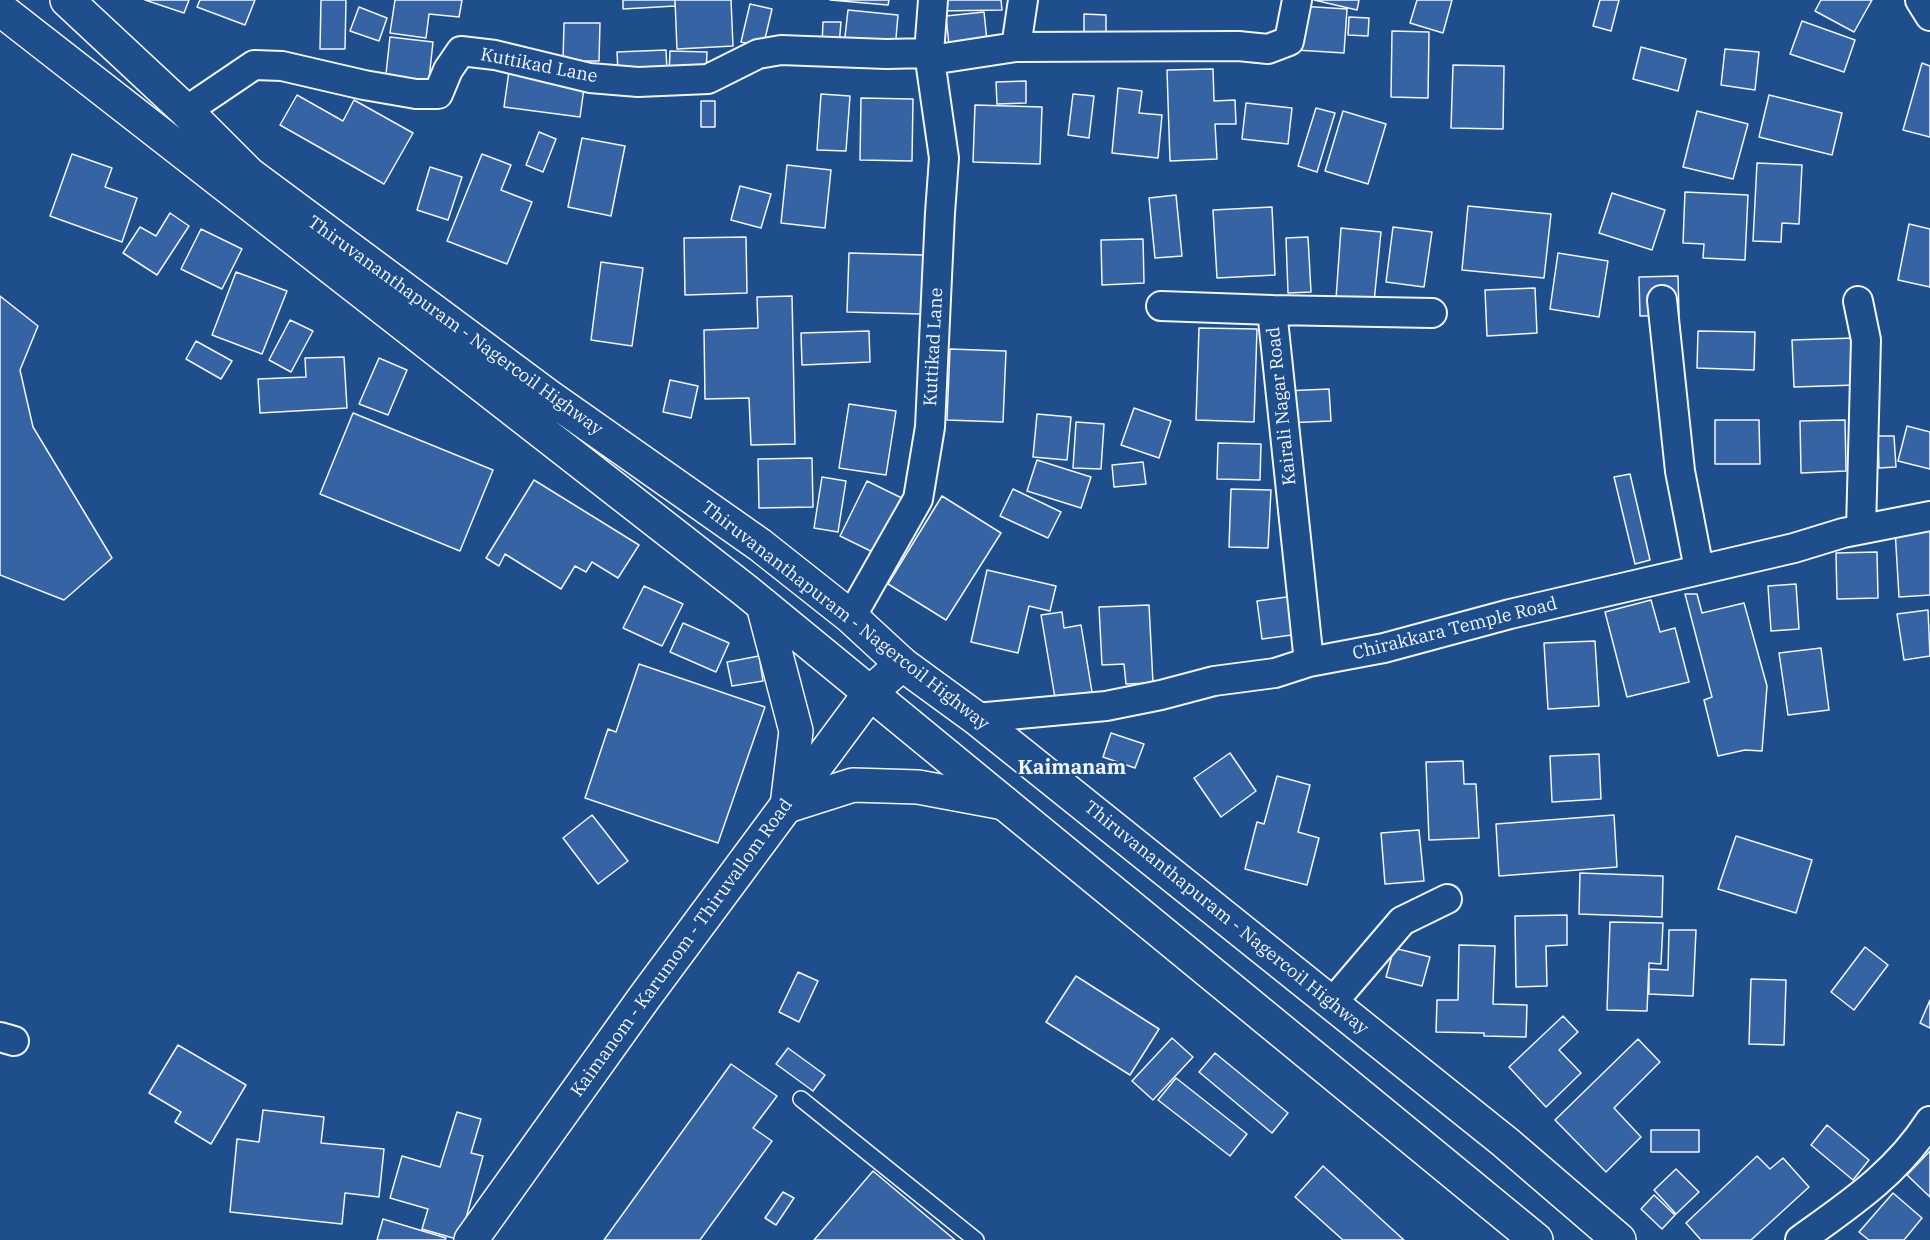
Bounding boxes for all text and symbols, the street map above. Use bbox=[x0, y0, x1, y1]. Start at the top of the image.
street label: Kuttikad Lane bbox=[479, 44, 599, 88]
street label: Thiruvananthapuram - Nagercoil Highway bbox=[303, 212, 607, 440]
street label: Kuttikad Lane bbox=[920, 287, 948, 407]
street label: Kairali Nagar Road bbox=[1263, 326, 1301, 486]
street label: Thiruvananthapuram - Nagercoil Highway bbox=[697, 497, 993, 735]
street label: Chirakkara Temple Road bbox=[1350, 593, 1560, 665]
district label: Kaimanam bbox=[1018, 756, 1126, 780]
street label: Kaimanom - Karumom - Thiruvallom Road bbox=[566, 795, 798, 1101]
street label: Thiruvananthapuram - Nagercoil Highway bbox=[1080, 797, 1372, 1039]

